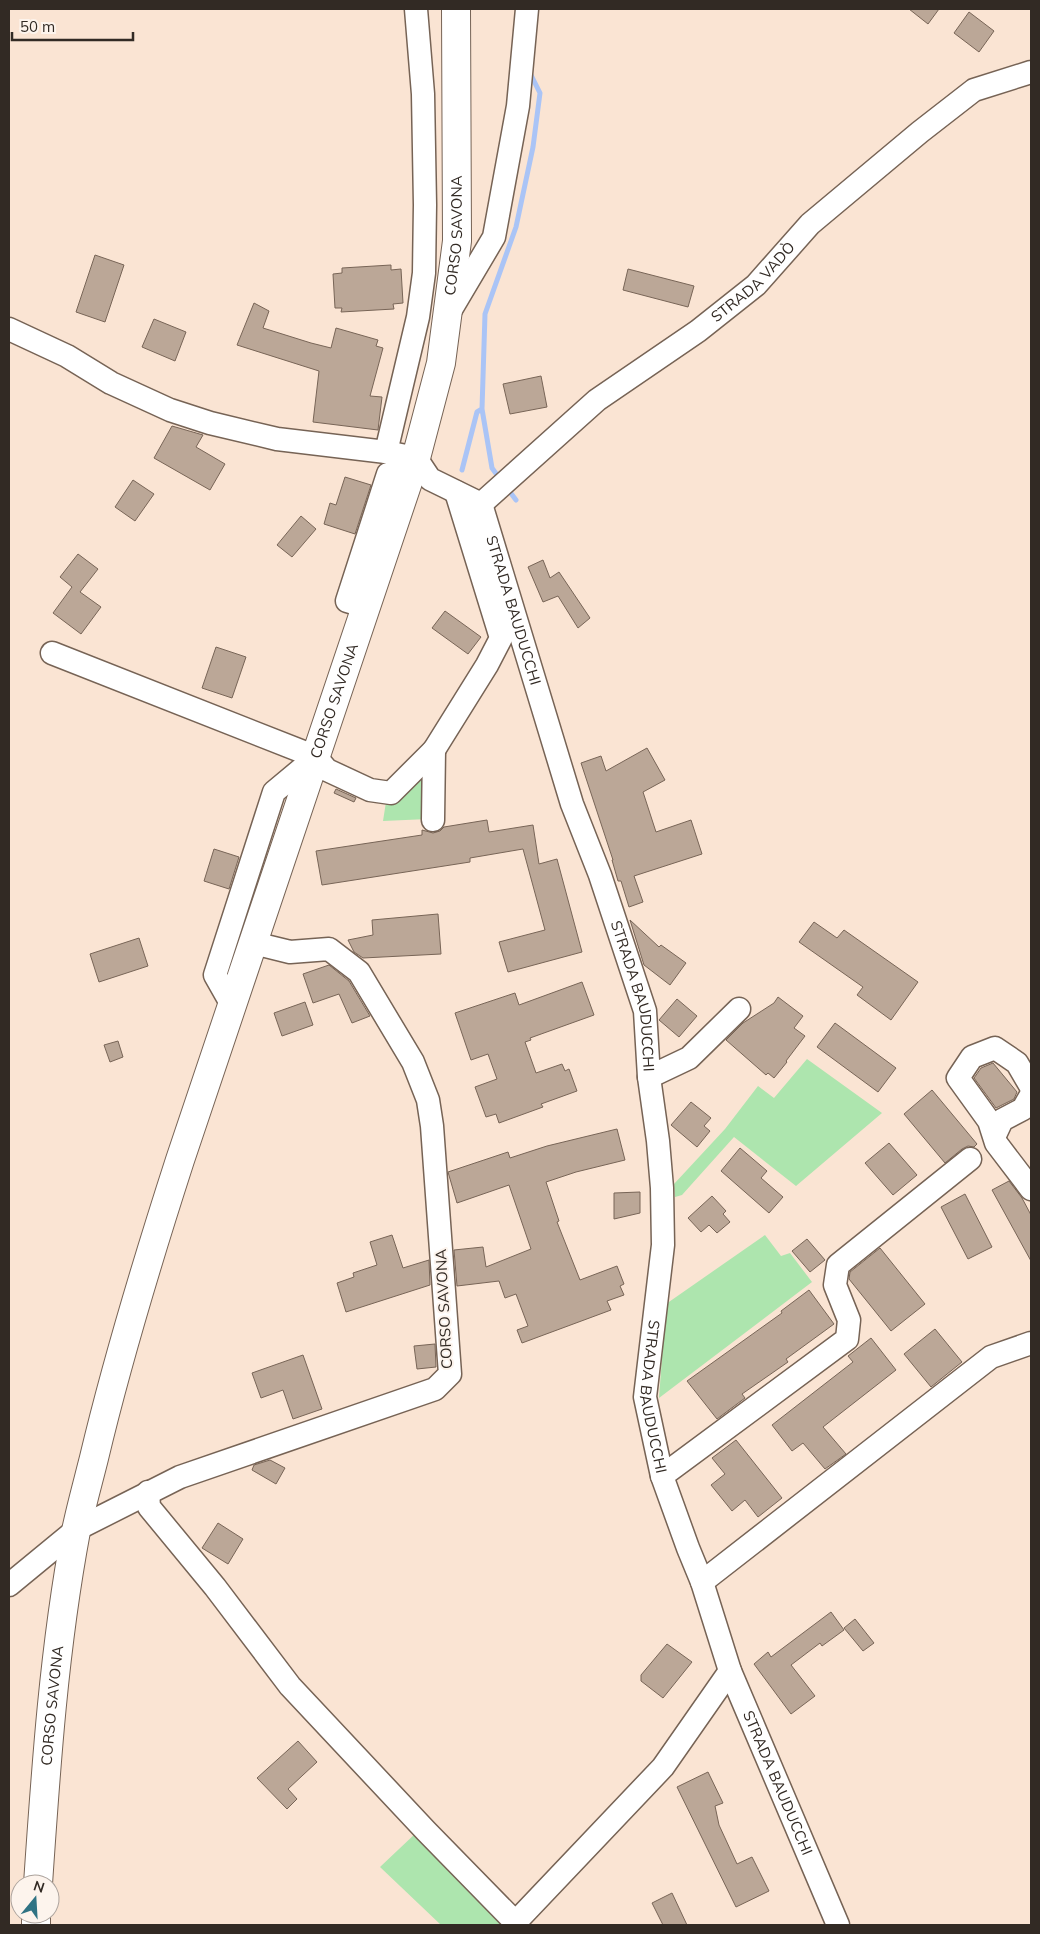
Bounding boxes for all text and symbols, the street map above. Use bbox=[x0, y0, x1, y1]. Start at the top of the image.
scale bar bbox=[12, 10, 134, 42]
text: 50 m bbox=[20, 17, 55, 36]
street label: CORSO SAVONA bbox=[440, 175, 466, 296]
street label: STRADA VADÒ bbox=[707, 238, 799, 326]
street label: STRADA BAUDUCCHI bbox=[482, 533, 545, 687]
street label: CORSO SAVONA bbox=[306, 641, 362, 761]
street label: STRADA BAUDUCCHI bbox=[607, 918, 659, 1072]
street label: CORSO SAVONA bbox=[431, 1248, 456, 1370]
street label: STRADA BAUDUCCHI bbox=[636, 1319, 671, 1475]
street label: CORSO SAVONA bbox=[37, 1645, 67, 1766]
street label: STRADA BAUDUCCHI bbox=[739, 1708, 817, 1858]
north arrow bbox=[10, 1874, 60, 1924]
text: N bbox=[31, 1876, 47, 1897]

